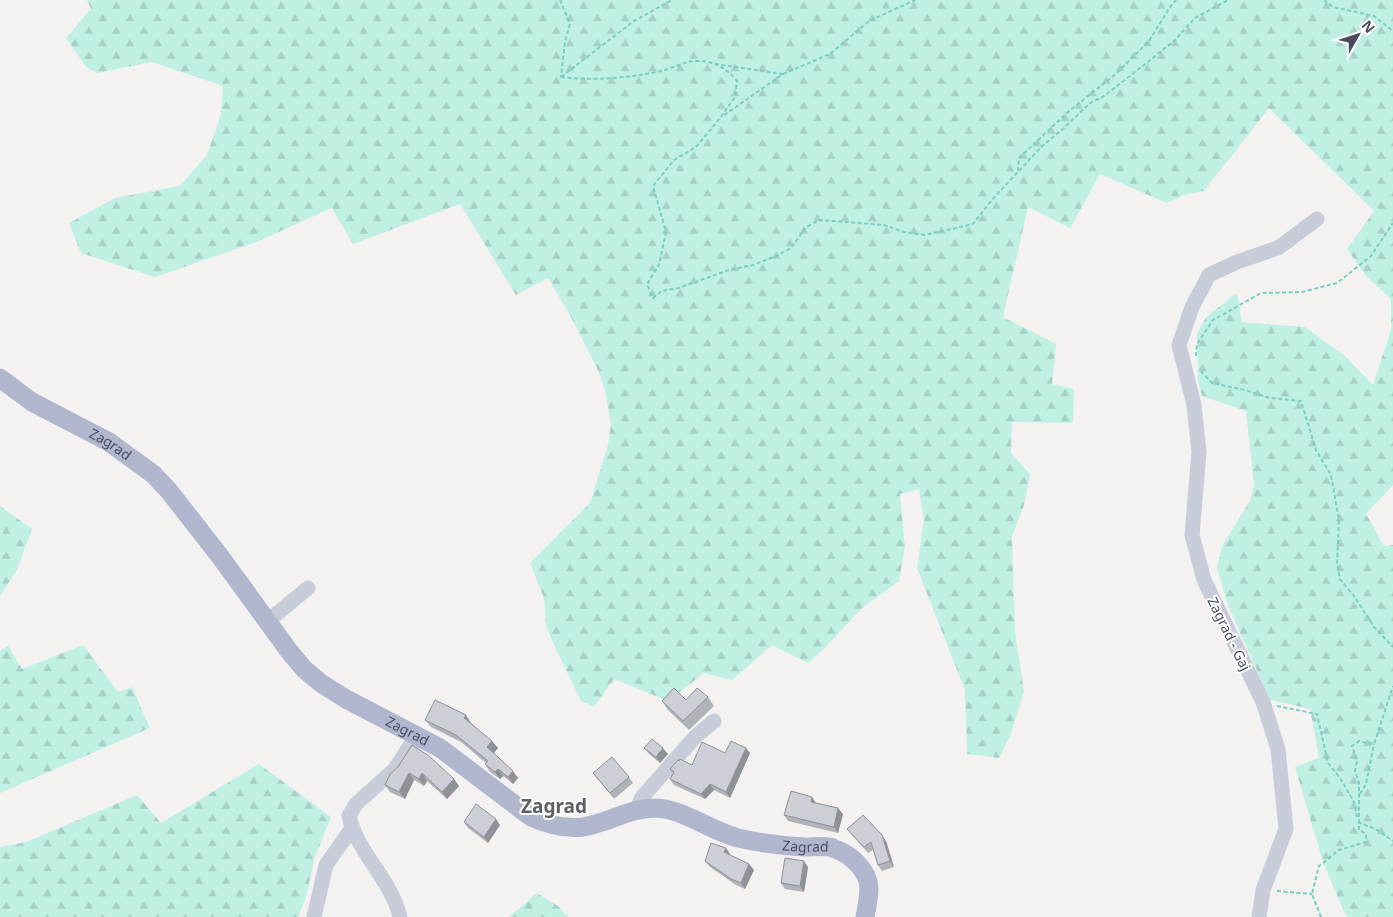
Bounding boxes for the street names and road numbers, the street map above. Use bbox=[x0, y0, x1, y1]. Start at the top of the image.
street label: Zagrad bbox=[86, 423, 135, 464]
street label: Zagrad - Gaj bbox=[1203, 594, 1255, 674]
street label: Zagrad bbox=[383, 711, 433, 750]
street label: Zagrad bbox=[781, 835, 829, 856]

